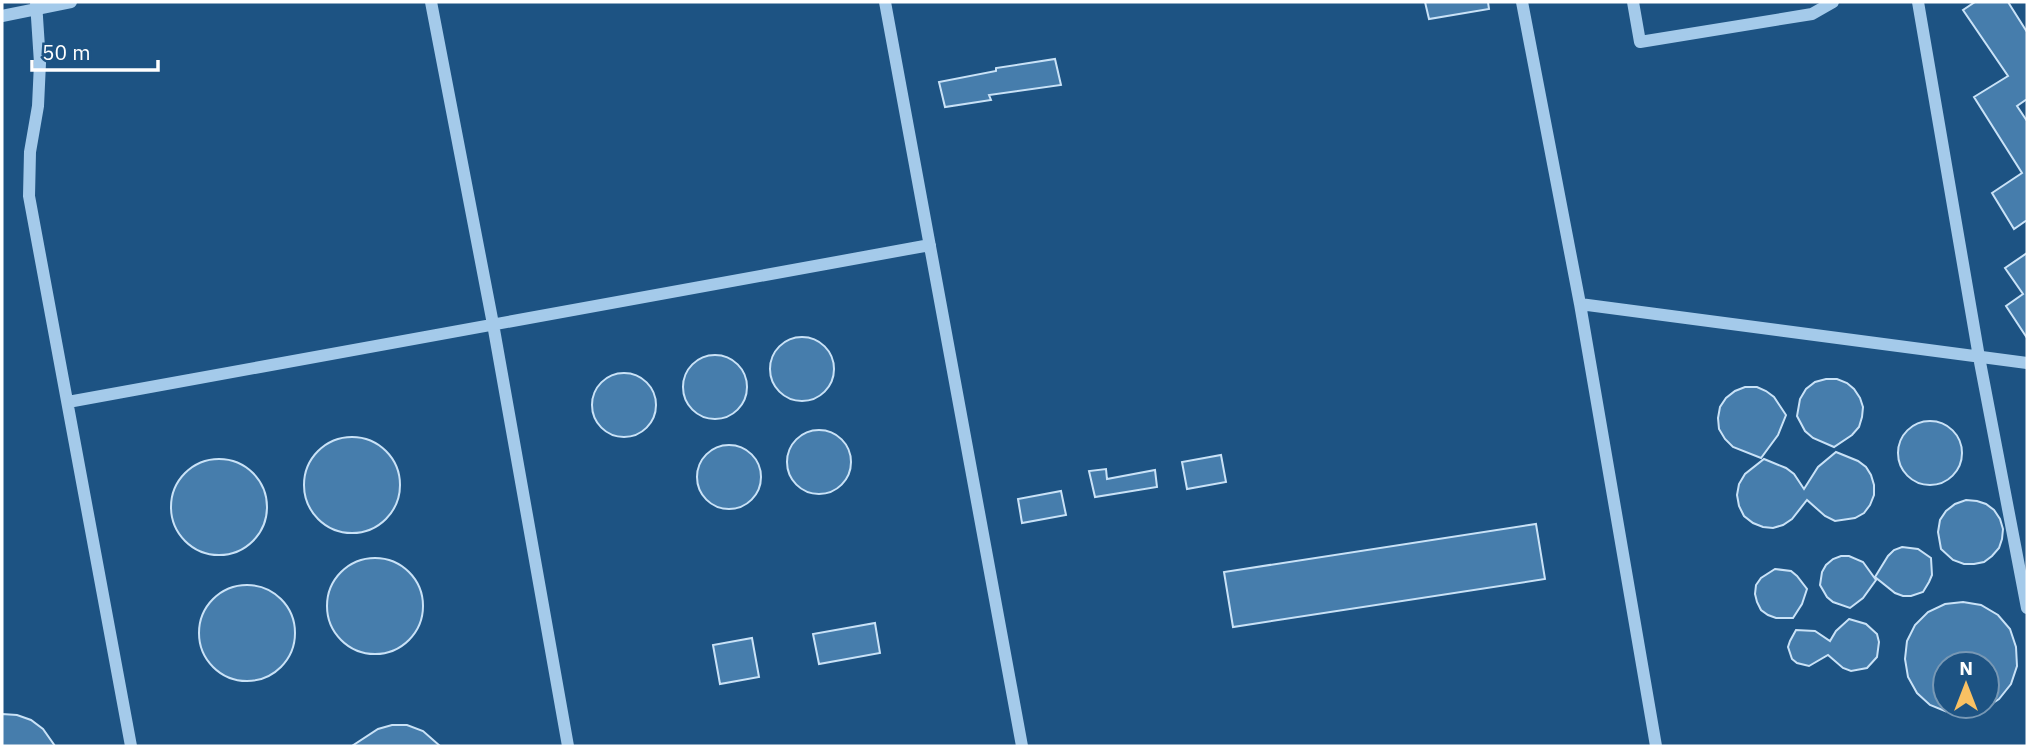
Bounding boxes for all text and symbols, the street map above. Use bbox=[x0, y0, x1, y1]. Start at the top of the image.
scale bar bbox=[32, 28, 158, 72]
text: 50 m bbox=[42, 38, 91, 66]
north arrow bbox=[1931, 650, 2001, 720]
text: N bbox=[1959, 656, 1973, 680]

